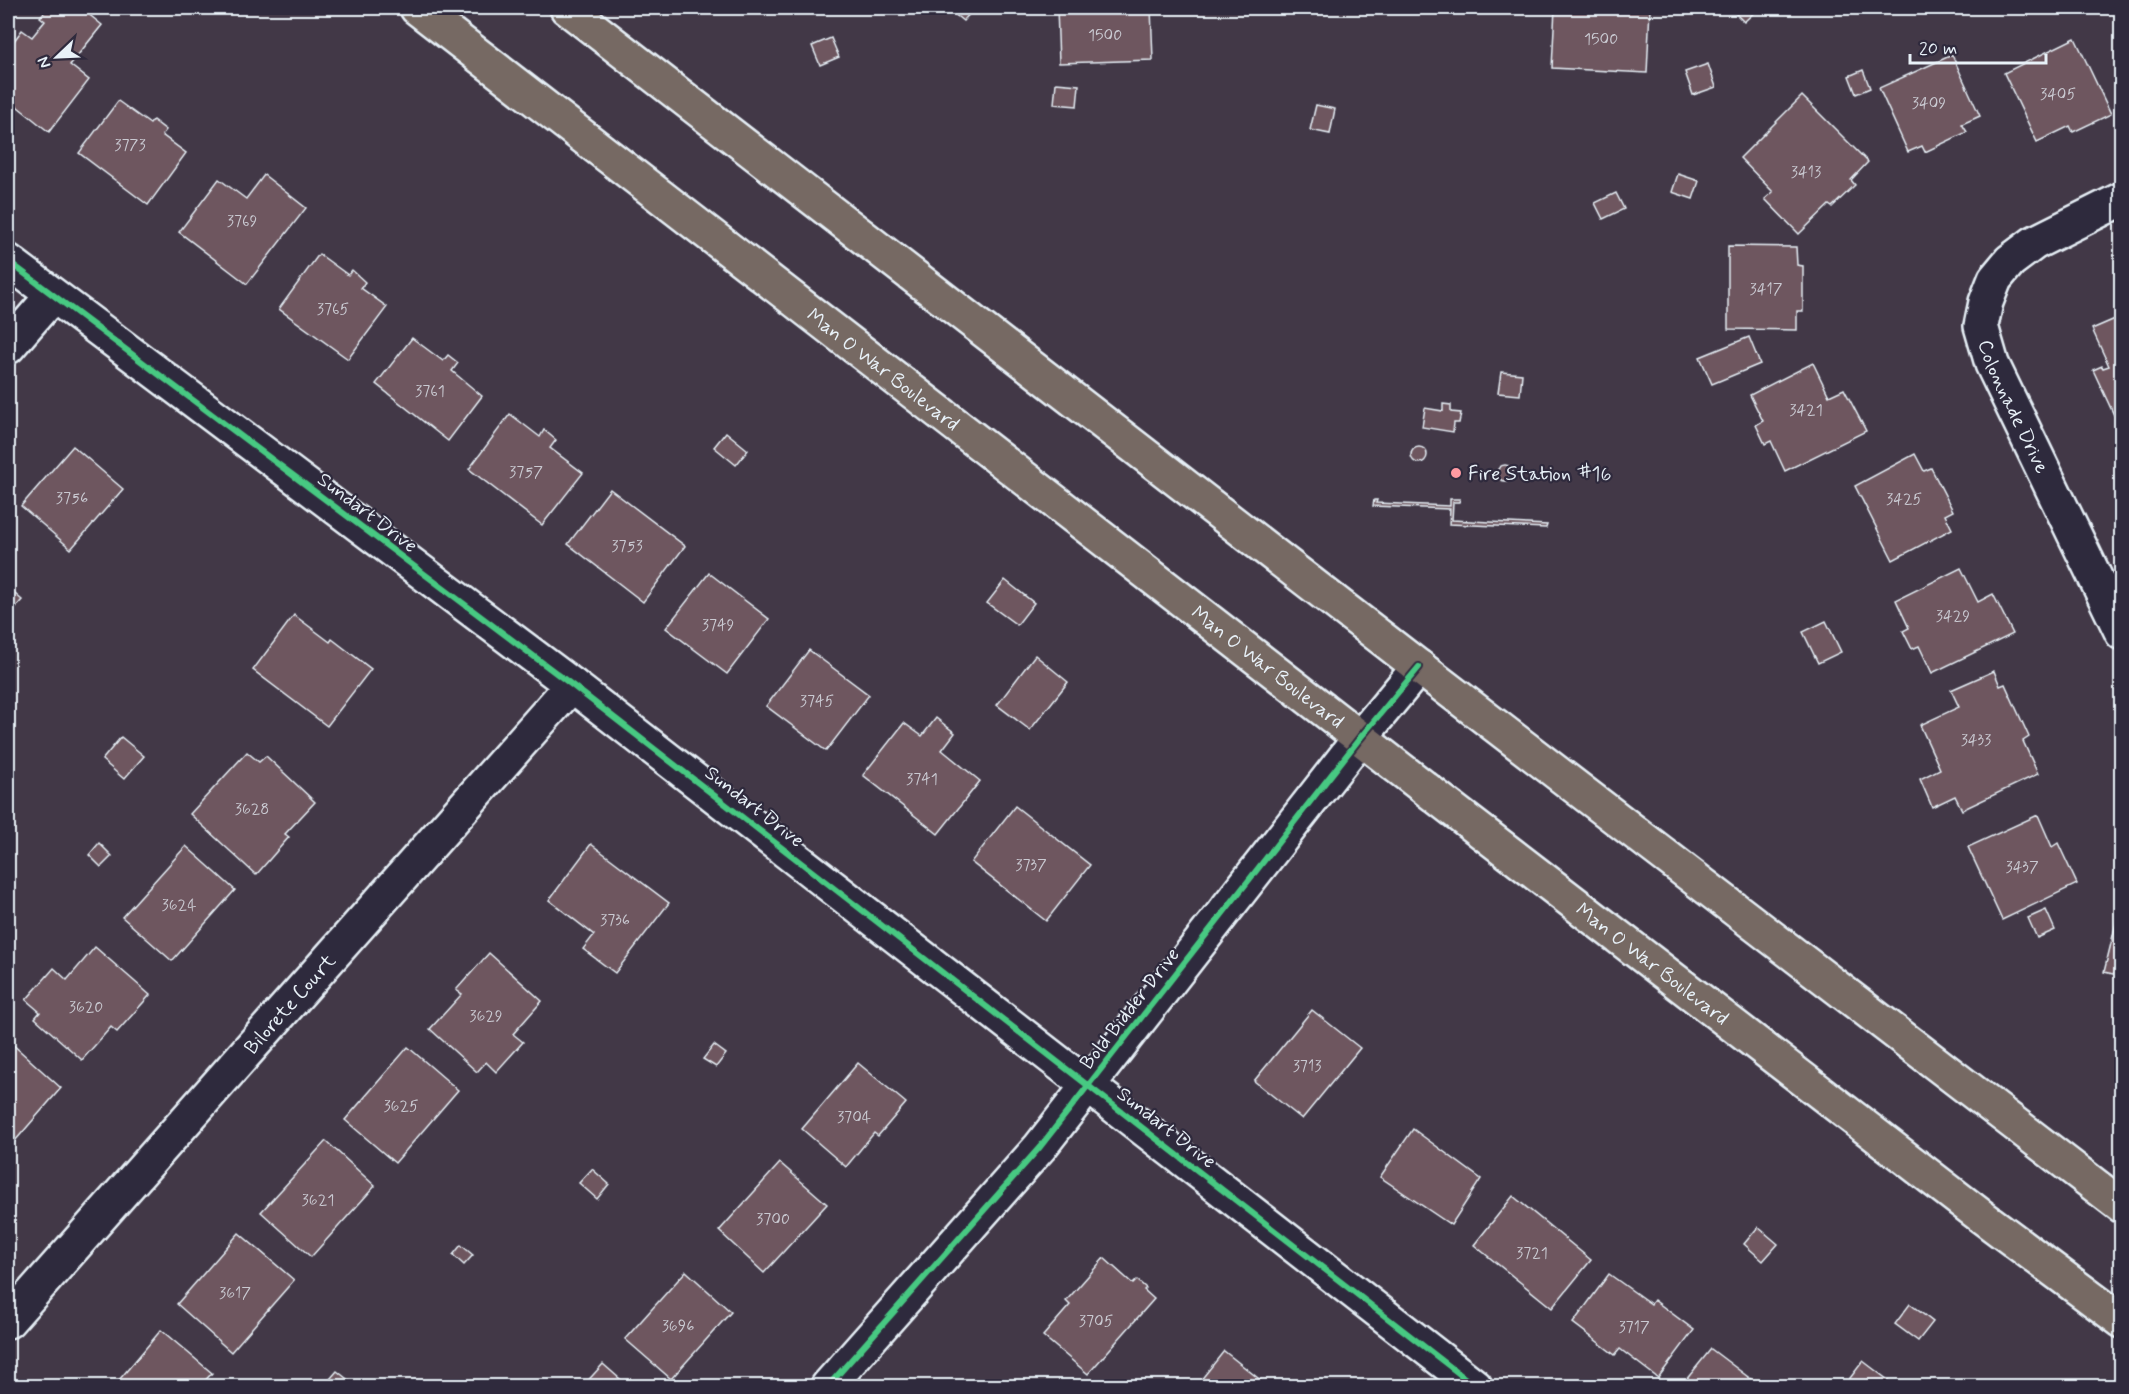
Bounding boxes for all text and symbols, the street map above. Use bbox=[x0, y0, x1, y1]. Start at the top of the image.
house number: 1500 bbox=[1088, 25, 1122, 46]
north arrow bbox=[27, 27, 87, 87]
scale bar bbox=[1910, 27, 2046, 65]
house number: 1500 bbox=[1584, 29, 1618, 50]
text: 20 m bbox=[1919, 37, 1957, 61]
text: N bbox=[33, 53, 56, 71]
house number: 3405 bbox=[2040, 84, 2076, 105]
house number: 3409 bbox=[1912, 93, 1946, 114]
house number: 3773 bbox=[114, 135, 146, 156]
house number: 3413 bbox=[1791, 162, 1821, 183]
house number: 3769 bbox=[227, 211, 257, 232]
house number: 3417 bbox=[1750, 279, 1783, 300]
house number: 3765 bbox=[317, 299, 349, 320]
street label: Man O War Boulevard bbox=[801, 303, 965, 438]
street label: Colonnade Drive bbox=[1971, 337, 2055, 478]
house number: 3761 bbox=[415, 381, 445, 402]
house number: 3421 bbox=[1789, 400, 1823, 421]
place label: Fire Station #16 bbox=[1468, 461, 1612, 488]
house number: 3757 bbox=[509, 462, 543, 483]
marker: Fire Station #16 bbox=[1449, 466, 1463, 480]
street label: Sundart Drive bbox=[311, 467, 423, 560]
house number: 3756 bbox=[56, 488, 88, 509]
house number: 3425 bbox=[1886, 489, 1922, 510]
house number: 3753 bbox=[611, 536, 643, 557]
street label: Man O War Boulevard bbox=[1185, 600, 1349, 736]
house number: 3429 bbox=[1936, 606, 1970, 627]
house number: 3749 bbox=[702, 615, 734, 636]
house number: 3745 bbox=[800, 691, 834, 712]
house number: 3433 bbox=[1961, 730, 1991, 751]
street label: Sundart Drive bbox=[699, 760, 809, 854]
house number: 3741 bbox=[906, 769, 938, 790]
house number: 3628 bbox=[235, 799, 269, 820]
house number: 3737 bbox=[1015, 855, 1047, 876]
house number: 3437 bbox=[2005, 857, 2039, 878]
house number: 3624 bbox=[162, 895, 196, 916]
street label: Man O War Boulevard bbox=[1570, 897, 1734, 1032]
house number: 3736 bbox=[600, 910, 630, 931]
street label: Bold Bidder Drive bbox=[1074, 942, 1186, 1075]
street label: Bilorete Court bbox=[238, 948, 343, 1061]
house number: 3620 bbox=[69, 997, 103, 1018]
house number: 3629 bbox=[469, 1006, 503, 1027]
house number: 3713 bbox=[1293, 1056, 1321, 1077]
street label: Sundart Drive bbox=[1111, 1081, 1221, 1175]
house number: 3625 bbox=[383, 1096, 419, 1117]
house number: 3704 bbox=[837, 1107, 871, 1128]
house number: 3621 bbox=[302, 1190, 334, 1211]
house number: 3700 bbox=[756, 1209, 790, 1230]
house number: 3721 bbox=[1516, 1243, 1548, 1264]
house number: 3617 bbox=[219, 1283, 251, 1304]
house number: 3705 bbox=[1079, 1311, 1113, 1332]
house number: 3696 bbox=[662, 1316, 694, 1337]
house number: 3717 bbox=[1618, 1317, 1650, 1338]

